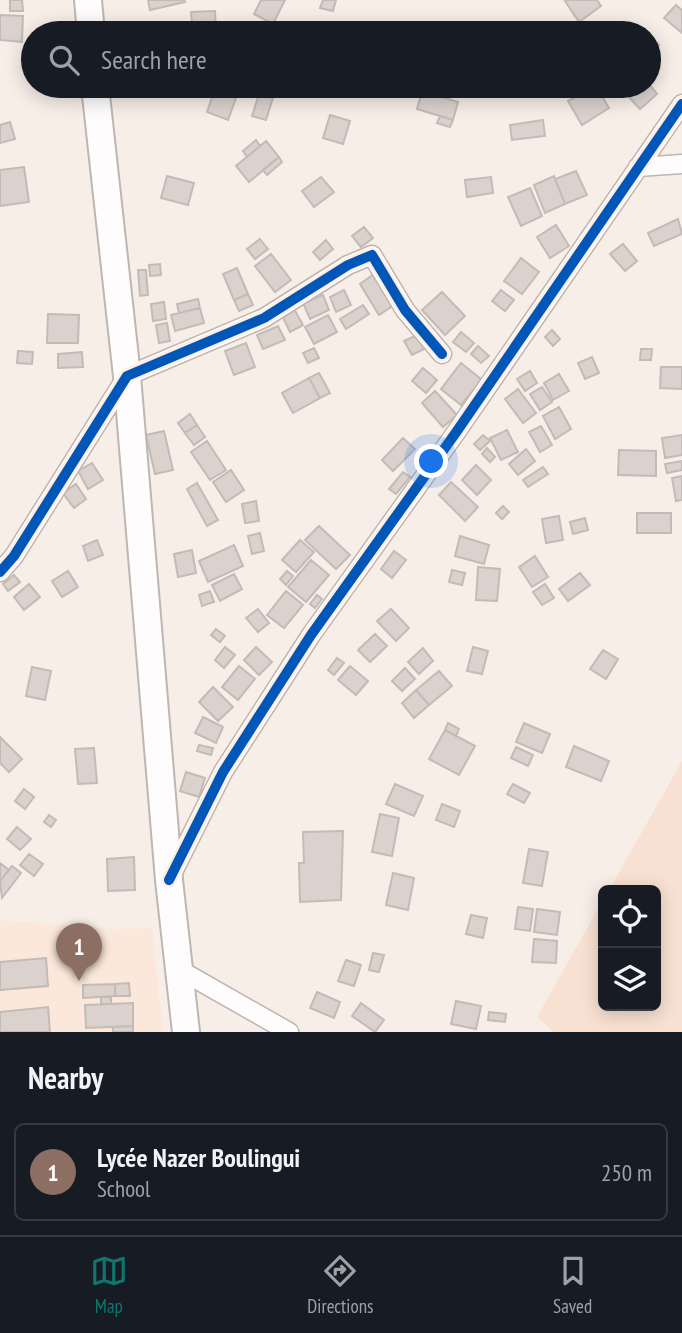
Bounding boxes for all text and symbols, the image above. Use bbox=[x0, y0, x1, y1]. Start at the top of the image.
search box bbox=[21, 21, 661, 98]
icon: search bbox=[45, 41, 83, 79]
text: Search here bbox=[101, 43, 207, 76]
your location bbox=[414, 444, 448, 478]
map controls bbox=[598, 885, 661, 1011]
button: locate bbox=[598, 885, 661, 948]
pin: 1 bbox=[56, 923, 102, 981]
button: layers bbox=[598, 948, 661, 1011]
text: Nearby bbox=[28, 1058, 103, 1097]
text: Lycée Nazer Boulingui bbox=[97, 1141, 300, 1174]
text: 1 bbox=[48, 1158, 59, 1187]
text: 250 m bbox=[601, 1158, 652, 1187]
text: School bbox=[97, 1174, 150, 1203]
tab: Map bbox=[90, 1252, 128, 1318]
tab: Directions bbox=[307, 1252, 373, 1318]
tab: Saved bbox=[553, 1252, 592, 1318]

